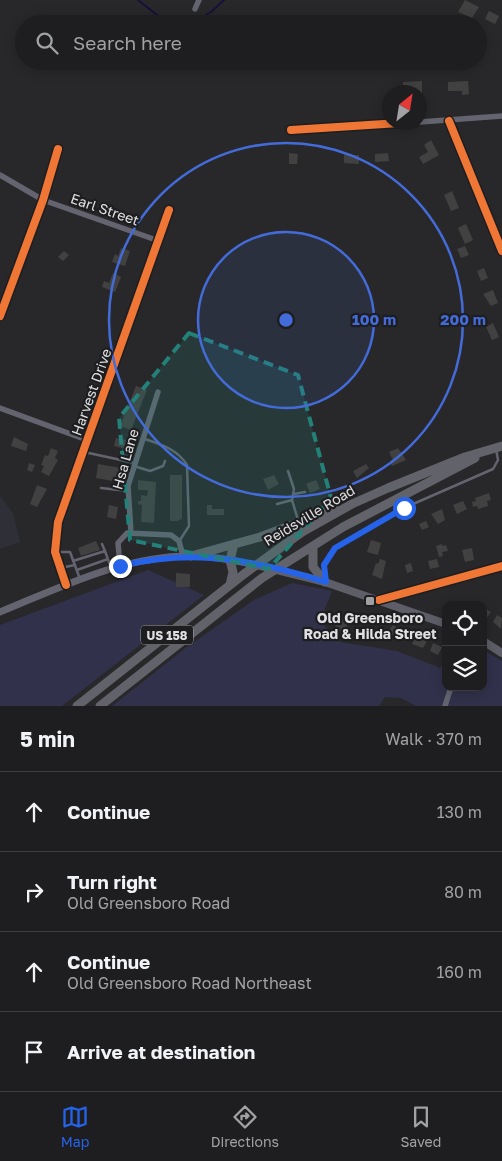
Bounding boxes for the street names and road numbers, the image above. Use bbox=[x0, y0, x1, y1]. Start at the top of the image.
street label: Earl Street bbox=[69, 189, 141, 229]
street label: Harvest Drive bbox=[67, 346, 115, 438]
street label: Hsa Lane bbox=[108, 427, 142, 491]
street label: Reidsville Road bbox=[260, 481, 358, 549]
road number: US 158 bbox=[141, 626, 193, 644]

